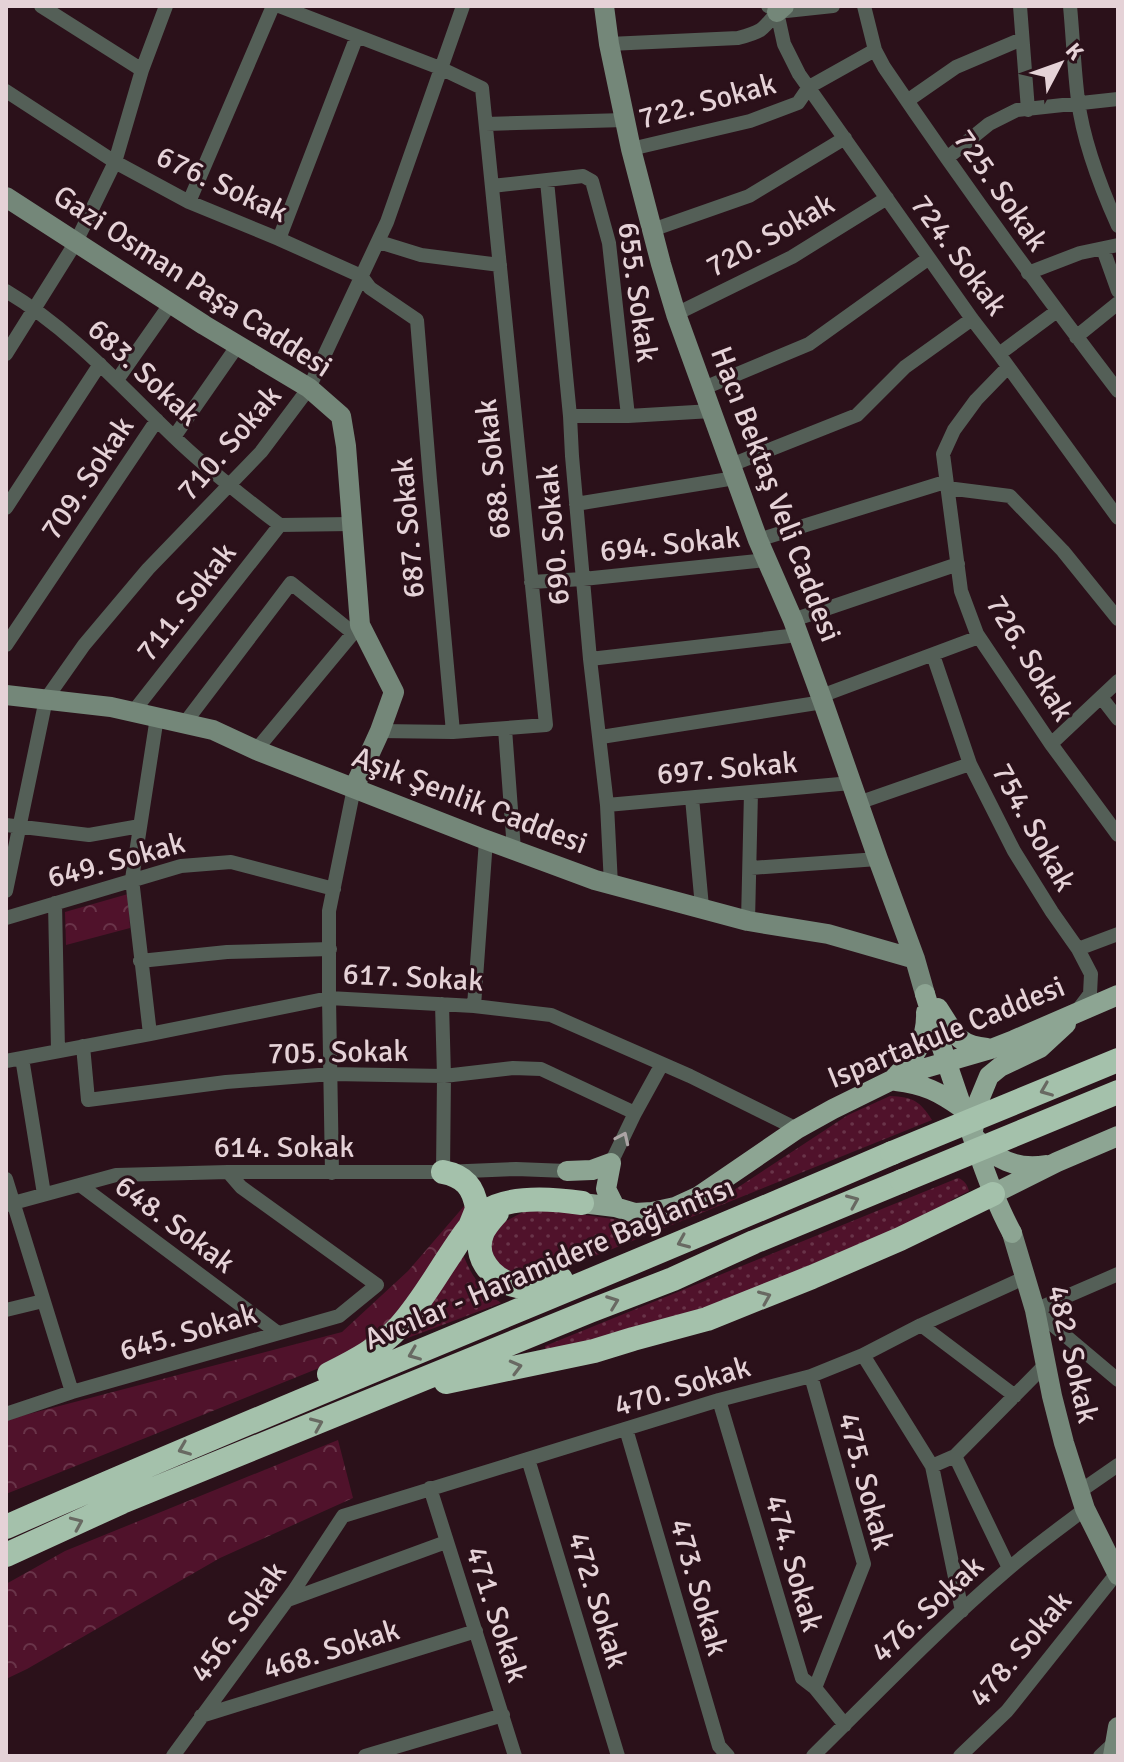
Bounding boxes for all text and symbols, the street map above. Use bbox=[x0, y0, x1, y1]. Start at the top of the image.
north arrow bbox=[1020, 24, 1100, 104]
text: K bbox=[1060, 37, 1090, 65]
street label: 722. Sokak bbox=[634, 65, 780, 138]
street label: 725. Sokak bbox=[945, 122, 1056, 259]
street label: 676. Sokak bbox=[150, 138, 293, 231]
street label: Gazi Osman Paşa Caddesi bbox=[46, 177, 339, 385]
street label: 720. Sokak bbox=[700, 185, 841, 286]
street label: 724. Sokak bbox=[902, 188, 1015, 323]
street label: 655. Sokak bbox=[609, 220, 666, 364]
street label: 683. Sokak bbox=[80, 311, 208, 434]
street label: Hacı Bektaş Veli Caddesi bbox=[702, 341, 849, 647]
street label: 710. Sokak bbox=[169, 378, 289, 509]
street label: 688. Sokak bbox=[468, 397, 519, 541]
street label: 709. Sokak bbox=[33, 410, 142, 547]
street label: 687. Sokak bbox=[384, 456, 433, 600]
street label: 690. Sokak bbox=[529, 463, 578, 607]
street label: 694. Sokak bbox=[598, 519, 742, 570]
street label: 711. Sokak bbox=[129, 535, 244, 669]
street label: 726. Sokak bbox=[977, 588, 1082, 728]
street label: Aşık Şenlik Caddesi bbox=[347, 739, 593, 862]
street label: 697. Sokak bbox=[655, 744, 799, 793]
street label: 754. Sokak bbox=[983, 757, 1084, 898]
street label: 649. Sokak bbox=[43, 824, 189, 897]
street label: 617. Sokak bbox=[342, 955, 484, 1000]
street label: Ispartakule Caddesi bbox=[822, 968, 1070, 1097]
street label: 705. Sokak bbox=[267, 1033, 409, 1072]
one-way arrow bbox=[1040, 1080, 1054, 1096]
street label: 614. Sokak bbox=[214, 1129, 354, 1166]
one-way arrow bbox=[613, 1132, 629, 1146]
street label: 648. Sokak bbox=[107, 1167, 242, 1281]
street label: Avcılar - Haramidere Bağlantısı bbox=[358, 1169, 740, 1358]
one-way arrow bbox=[845, 1195, 859, 1211]
one-way arrow bbox=[677, 1232, 691, 1249]
street label: 482. Sokak bbox=[1039, 1281, 1106, 1427]
one-way arrow bbox=[757, 1290, 772, 1306]
street label: 645. Sokak bbox=[115, 1295, 261, 1370]
one-way arrow bbox=[605, 1295, 619, 1312]
one-way arrow bbox=[408, 1344, 422, 1360]
street label: 470. Sokak bbox=[609, 1348, 755, 1425]
one-way arrow bbox=[508, 1360, 522, 1376]
street label: 475. Sokak bbox=[829, 1408, 902, 1554]
one-way arrow bbox=[309, 1417, 323, 1433]
one-way arrow bbox=[178, 1439, 192, 1455]
street label: 474. Sokak bbox=[756, 1490, 831, 1636]
street label: 473. Sokak bbox=[661, 1514, 736, 1660]
one-way arrow bbox=[69, 1517, 83, 1533]
street label: 472. Sokak bbox=[559, 1527, 636, 1673]
street label: 471. Sokak bbox=[457, 1542, 536, 1687]
street label: 476. Sokak bbox=[863, 1548, 991, 1671]
street label: 456. Sokak bbox=[182, 1555, 295, 1690]
street label: 478. Sokak bbox=[961, 1584, 1080, 1715]
street label: 468. Sokak bbox=[258, 1611, 404, 1688]

